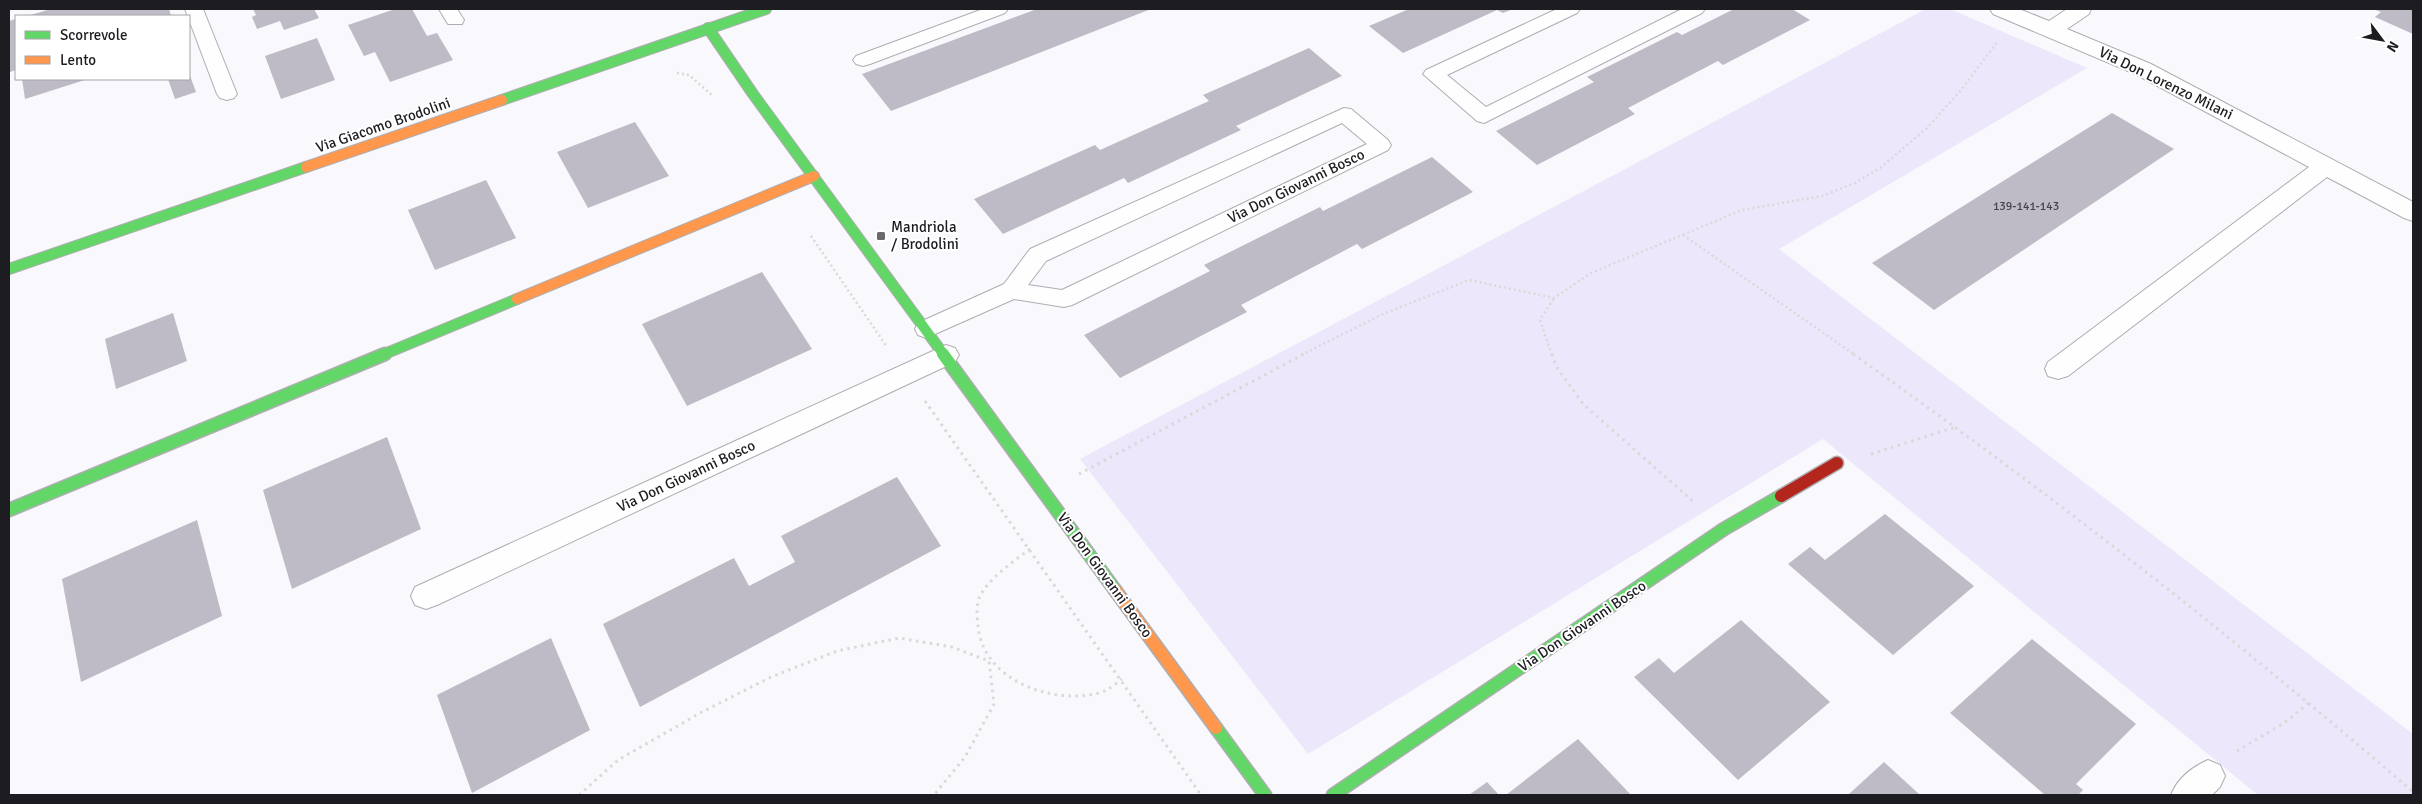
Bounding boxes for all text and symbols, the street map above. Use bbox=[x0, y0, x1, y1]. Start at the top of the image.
legend bbox=[15, 15, 190, 80]
north arrow bbox=[2357, 15, 2407, 65]
text: Scorrevole bbox=[60, 26, 127, 44]
text: N bbox=[2383, 38, 2402, 55]
street label: Via Don Lorenzo Milani bbox=[2096, 43, 2236, 123]
text: Lento bbox=[60, 51, 96, 69]
street label: Via Giacomo Brodolini bbox=[313, 94, 453, 156]
street label: Via Don Giovanni Bosco bbox=[1225, 145, 1368, 227]
house number: 139-141-143 bbox=[1993, 199, 2059, 214]
place label: Mandriola / Brodolini bbox=[891, 218, 959, 253]
marker: Mandriola / Brodolini bbox=[875, 230, 887, 242]
street label: Via Don Giovanni Bosco bbox=[614, 436, 758, 516]
street label: Via Don Giovanni Bosco bbox=[1054, 509, 1157, 641]
street label: Via Don Giovanni Bosco bbox=[1515, 576, 1650, 675]

